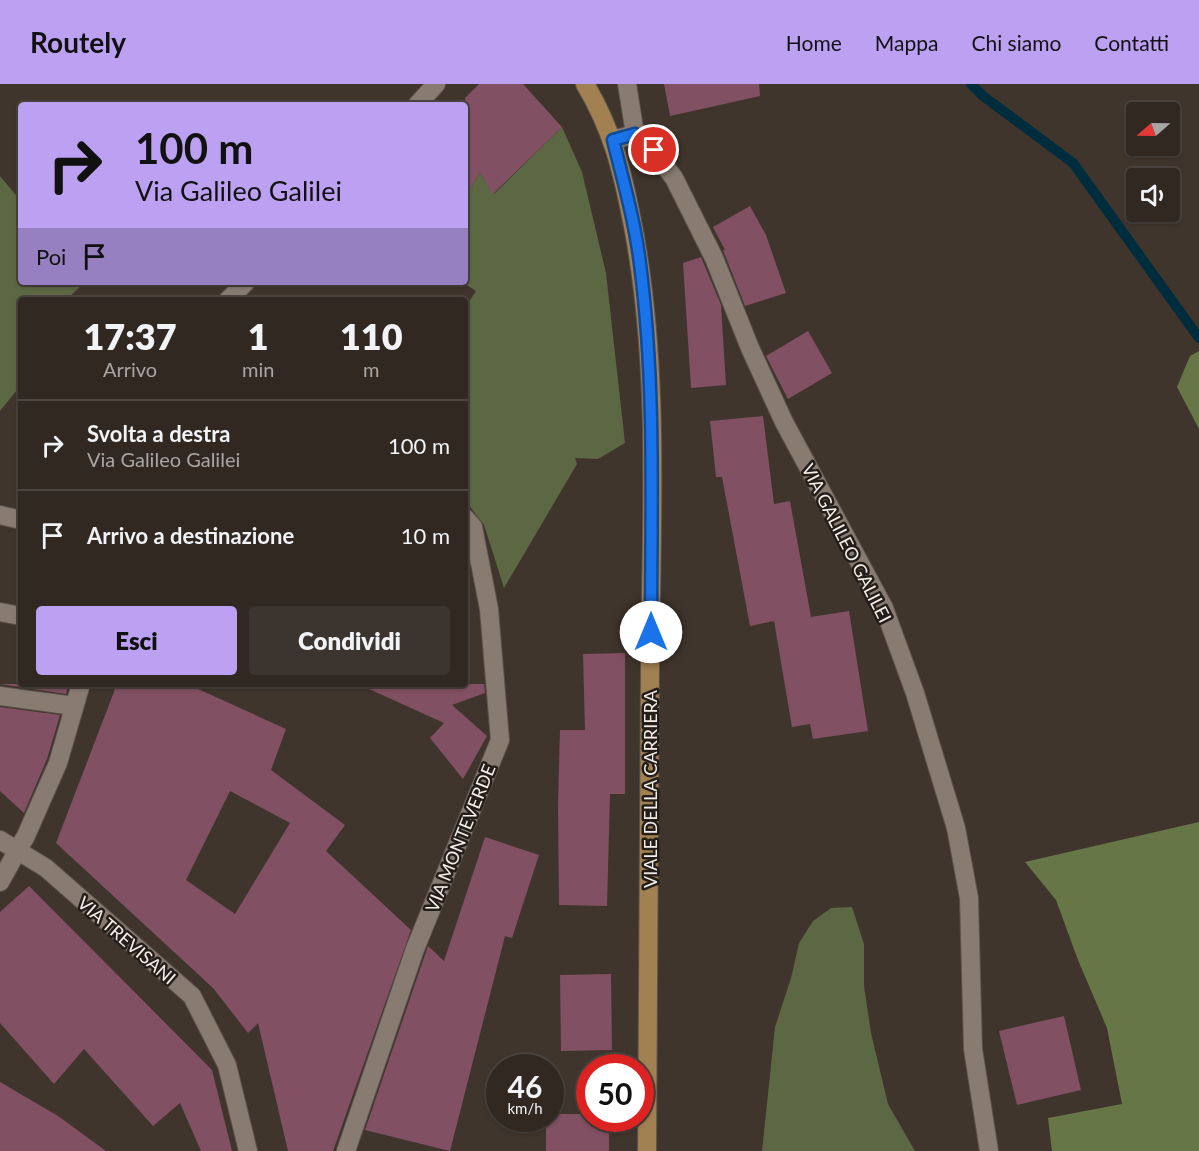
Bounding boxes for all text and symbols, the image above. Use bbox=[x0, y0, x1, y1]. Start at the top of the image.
text: Routely bbox=[30, 25, 126, 59]
text: Home bbox=[786, 30, 842, 55]
text: Mappa bbox=[875, 30, 938, 55]
text: Chi siamo bbox=[971, 30, 1061, 55]
text: Contatti bbox=[1094, 30, 1169, 55]
north arrow bbox=[1126, 102, 1180, 156]
map controls bbox=[1126, 102, 1180, 222]
text: 100 m bbox=[135, 123, 253, 173]
pin bbox=[628, 124, 679, 175]
icon: right bbox=[36, 126, 114, 204]
icon: arrive bbox=[637, 133, 670, 166]
button: sound bbox=[1126, 168, 1180, 222]
text: Via Galileo Galilei bbox=[135, 174, 342, 207]
icon: arrive bbox=[78, 240, 111, 273]
text: Poi bbox=[36, 243, 66, 270]
text: 17:37 bbox=[83, 314, 177, 358]
text: 1 bbox=[248, 314, 269, 358]
text: 110 bbox=[340, 314, 403, 358]
text: Arrivo bbox=[103, 357, 157, 381]
text: min bbox=[242, 357, 274, 381]
text: m bbox=[363, 357, 379, 381]
text: Svolta a destra bbox=[87, 420, 230, 447]
icon: right bbox=[36, 429, 69, 462]
text: 100 m bbox=[388, 432, 450, 459]
text: Via Galileo Galilei bbox=[87, 447, 240, 471]
street label: VIA GALILEO GALILEI bbox=[797, 460, 897, 626]
icon: arrive bbox=[36, 519, 69, 552]
text: Arrivo a destinazione bbox=[87, 522, 294, 549]
text: 10 m bbox=[401, 522, 450, 549]
position arrow bbox=[619, 600, 683, 664]
button: Esci bbox=[36, 606, 237, 675]
button: Condividi bbox=[249, 606, 450, 675]
street label: VIALE DELLA CARRIERA bbox=[639, 689, 661, 888]
street label: VIA MONTEVERDE bbox=[420, 761, 500, 915]
street label: VIA TREVISANI bbox=[73, 891, 181, 989]
speed limit sign: 50 bbox=[576, 1054, 654, 1132]
text: 46 bbox=[508, 1068, 542, 1104]
text: km/h bbox=[507, 1099, 543, 1117]

